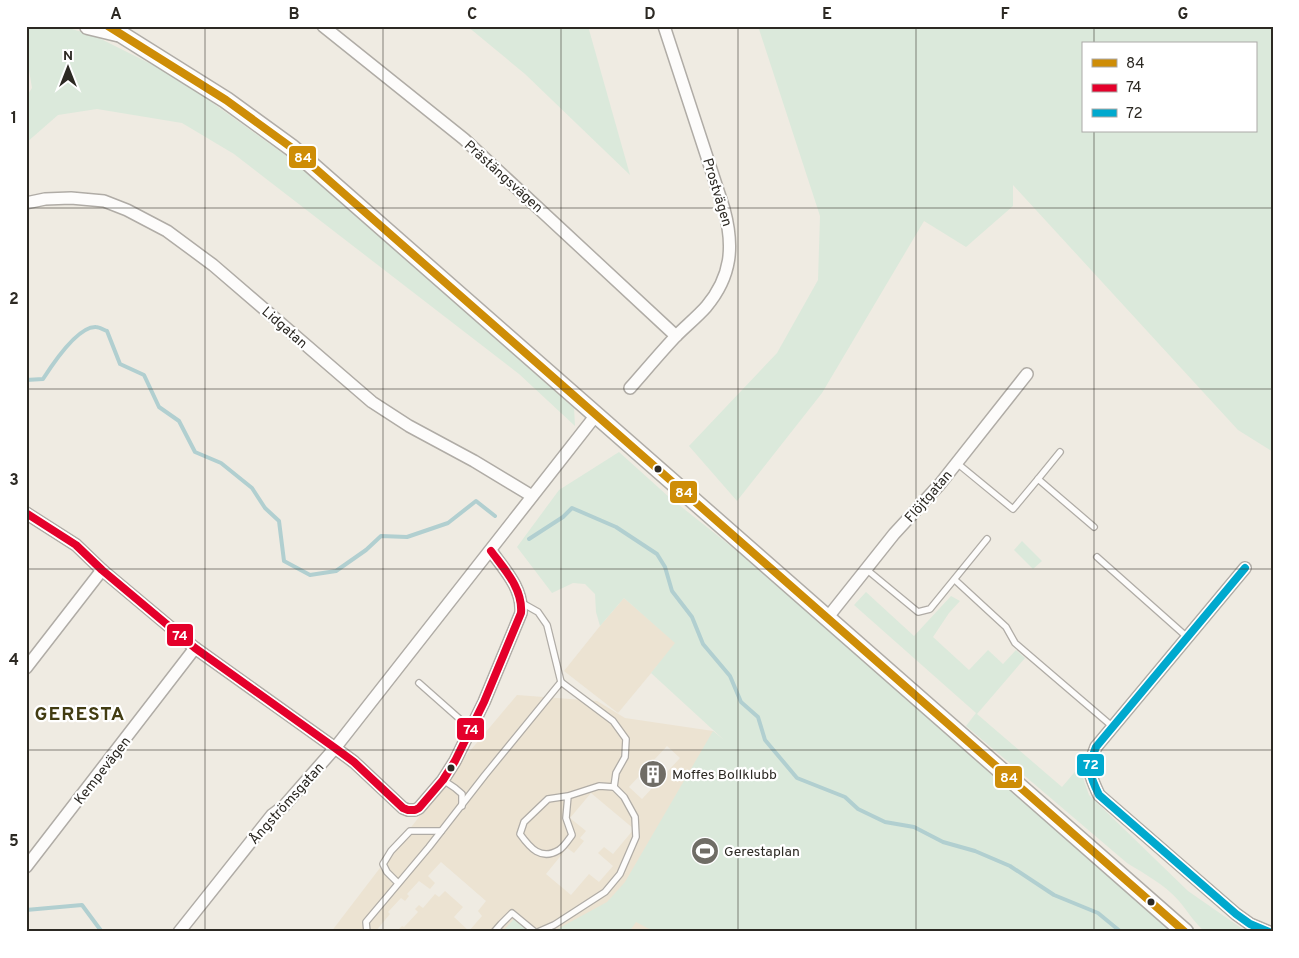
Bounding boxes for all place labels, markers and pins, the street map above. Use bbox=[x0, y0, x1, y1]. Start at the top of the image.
unlabelled marker bbox=[653, 464, 663, 474]
building icon: Moffes Bollklubb bbox=[638, 759, 668, 789]
unlabelled marker bbox=[446, 763, 456, 773]
place label: Moffes Bollklubb bbox=[672, 767, 777, 784]
sports icon: Gerestaplan bbox=[690, 836, 720, 866]
place label: Gerestaplan bbox=[724, 844, 800, 861]
unlabelled marker bbox=[1146, 897, 1156, 907]

